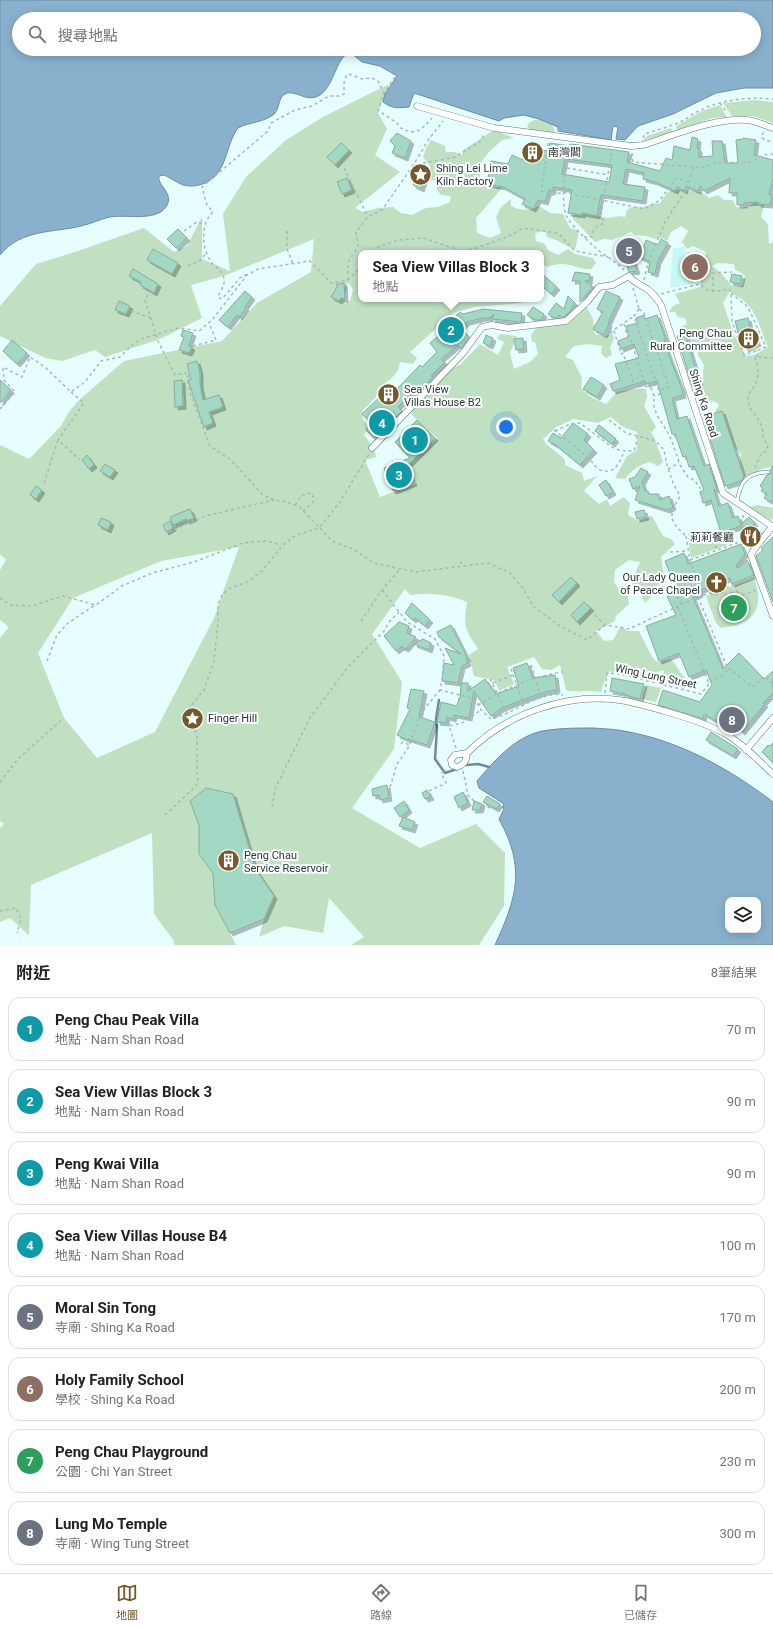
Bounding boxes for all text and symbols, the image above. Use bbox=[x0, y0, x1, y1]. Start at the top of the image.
search box bbox=[12, 12, 761, 56]
icon: search bbox=[26, 23, 48, 45]
text: 搜尋地點 bbox=[58, 27, 118, 45]
building icon: 南灣閣 bbox=[519, 139, 545, 165]
place label: 南灣閣 bbox=[548, 146, 581, 159]
place icon: Shing Lei Lime Kiln Factory bbox=[408, 161, 434, 187]
place label: Shing Lei Lime Kiln Factory bbox=[436, 162, 508, 188]
pin: 5 bbox=[616, 236, 642, 266]
popup bbox=[358, 250, 544, 302]
pin: 6 bbox=[682, 252, 708, 282]
text: Sea View Villas Block 3 bbox=[372, 258, 530, 276]
text: 地點 bbox=[372, 279, 398, 294]
pin: 2 bbox=[438, 315, 464, 345]
building icon: Peng Chau Rural Committee bbox=[735, 326, 761, 352]
place label: Peng Chau Rural Committee bbox=[650, 327, 732, 353]
street label: Shing Ka Road bbox=[686, 367, 721, 439]
building icon: Sea View Villas House B2 bbox=[376, 382, 402, 408]
place label: Sea View Villas House B2 bbox=[404, 383, 481, 409]
pin: 4 bbox=[369, 408, 395, 438]
your location bbox=[496, 417, 516, 437]
pin: 1 bbox=[402, 425, 428, 455]
pin: 3 bbox=[386, 460, 412, 490]
restaurant icon: 莉莉餐廳 bbox=[737, 524, 763, 550]
place label: 莉莉餐廳 bbox=[690, 531, 734, 544]
church icon: Our Lady Queen of Peace Chapel bbox=[703, 570, 729, 596]
place label: Our Lady Queen of Peace Chapel bbox=[620, 571, 700, 597]
pin: 7 bbox=[721, 593, 747, 623]
street label: Wing Lung Street bbox=[614, 661, 698, 692]
place icon: Finger Hill bbox=[180, 705, 206, 731]
pin: 8 bbox=[719, 705, 745, 735]
place label: Finger Hill bbox=[208, 712, 257, 725]
building icon: Peng Chau Service Reservoir bbox=[216, 848, 242, 874]
place label: Peng Chau Service Reservoir bbox=[244, 849, 329, 875]
map controls bbox=[725, 897, 761, 933]
button: layers bbox=[725, 897, 761, 933]
text: 附近 bbox=[16, 963, 50, 983]
text: 8筆結果 bbox=[711, 965, 757, 980]
text: Peng Chau Peak Villa bbox=[55, 1011, 199, 1029]
text: 1 bbox=[26, 1022, 34, 1037]
text: 70 m bbox=[727, 1022, 756, 1037]
text: 地點 · Nam Shan Road bbox=[55, 1032, 184, 1047]
text: Sea View Villas Block 3 bbox=[55, 1083, 212, 1101]
text: 2 bbox=[26, 1094, 34, 1109]
text: 90 m bbox=[727, 1094, 756, 1109]
text: 地點 · Nam Shan Road bbox=[55, 1104, 184, 1119]
text: Peng Kwai Villa bbox=[55, 1155, 159, 1173]
text: 3 bbox=[26, 1166, 34, 1181]
text: 90 m bbox=[727, 1166, 756, 1181]
text: 地點 · Nam Shan Road bbox=[55, 1176, 184, 1191]
text: Sea View Villas House B4 bbox=[55, 1227, 227, 1245]
text: 4 bbox=[26, 1238, 34, 1253]
text: 100 m bbox=[719, 1238, 756, 1253]
text: 地點 · Nam Shan Road bbox=[55, 1248, 184, 1263]
text: Moral Sin Tong bbox=[55, 1299, 156, 1317]
text: 5 bbox=[26, 1310, 34, 1325]
text: 170 m bbox=[719, 1310, 756, 1325]
text: 寺廟 · Shing Ka Road bbox=[55, 1320, 175, 1335]
text: Holy Family School bbox=[55, 1371, 184, 1389]
text: 6 bbox=[26, 1382, 34, 1397]
text: 200 m bbox=[719, 1382, 756, 1397]
text: 學校 · Shing Ka Road bbox=[55, 1392, 175, 1407]
text: Peng Chau Playground bbox=[55, 1443, 208, 1461]
text: 7 bbox=[26, 1454, 34, 1469]
text: 230 m bbox=[719, 1454, 756, 1469]
text: 公園 · Chi Yan Street bbox=[55, 1464, 172, 1479]
text: Lung Mo Temple bbox=[55, 1515, 167, 1533]
text: 8 bbox=[26, 1526, 34, 1541]
text: 300 m bbox=[719, 1526, 756, 1541]
text: 寺廟 · Wing Tung Street bbox=[55, 1536, 189, 1551]
tab: 地圖 bbox=[116, 1582, 138, 1622]
tab: 路線 bbox=[370, 1582, 392, 1622]
tab: 已儲存 bbox=[624, 1582, 657, 1622]

